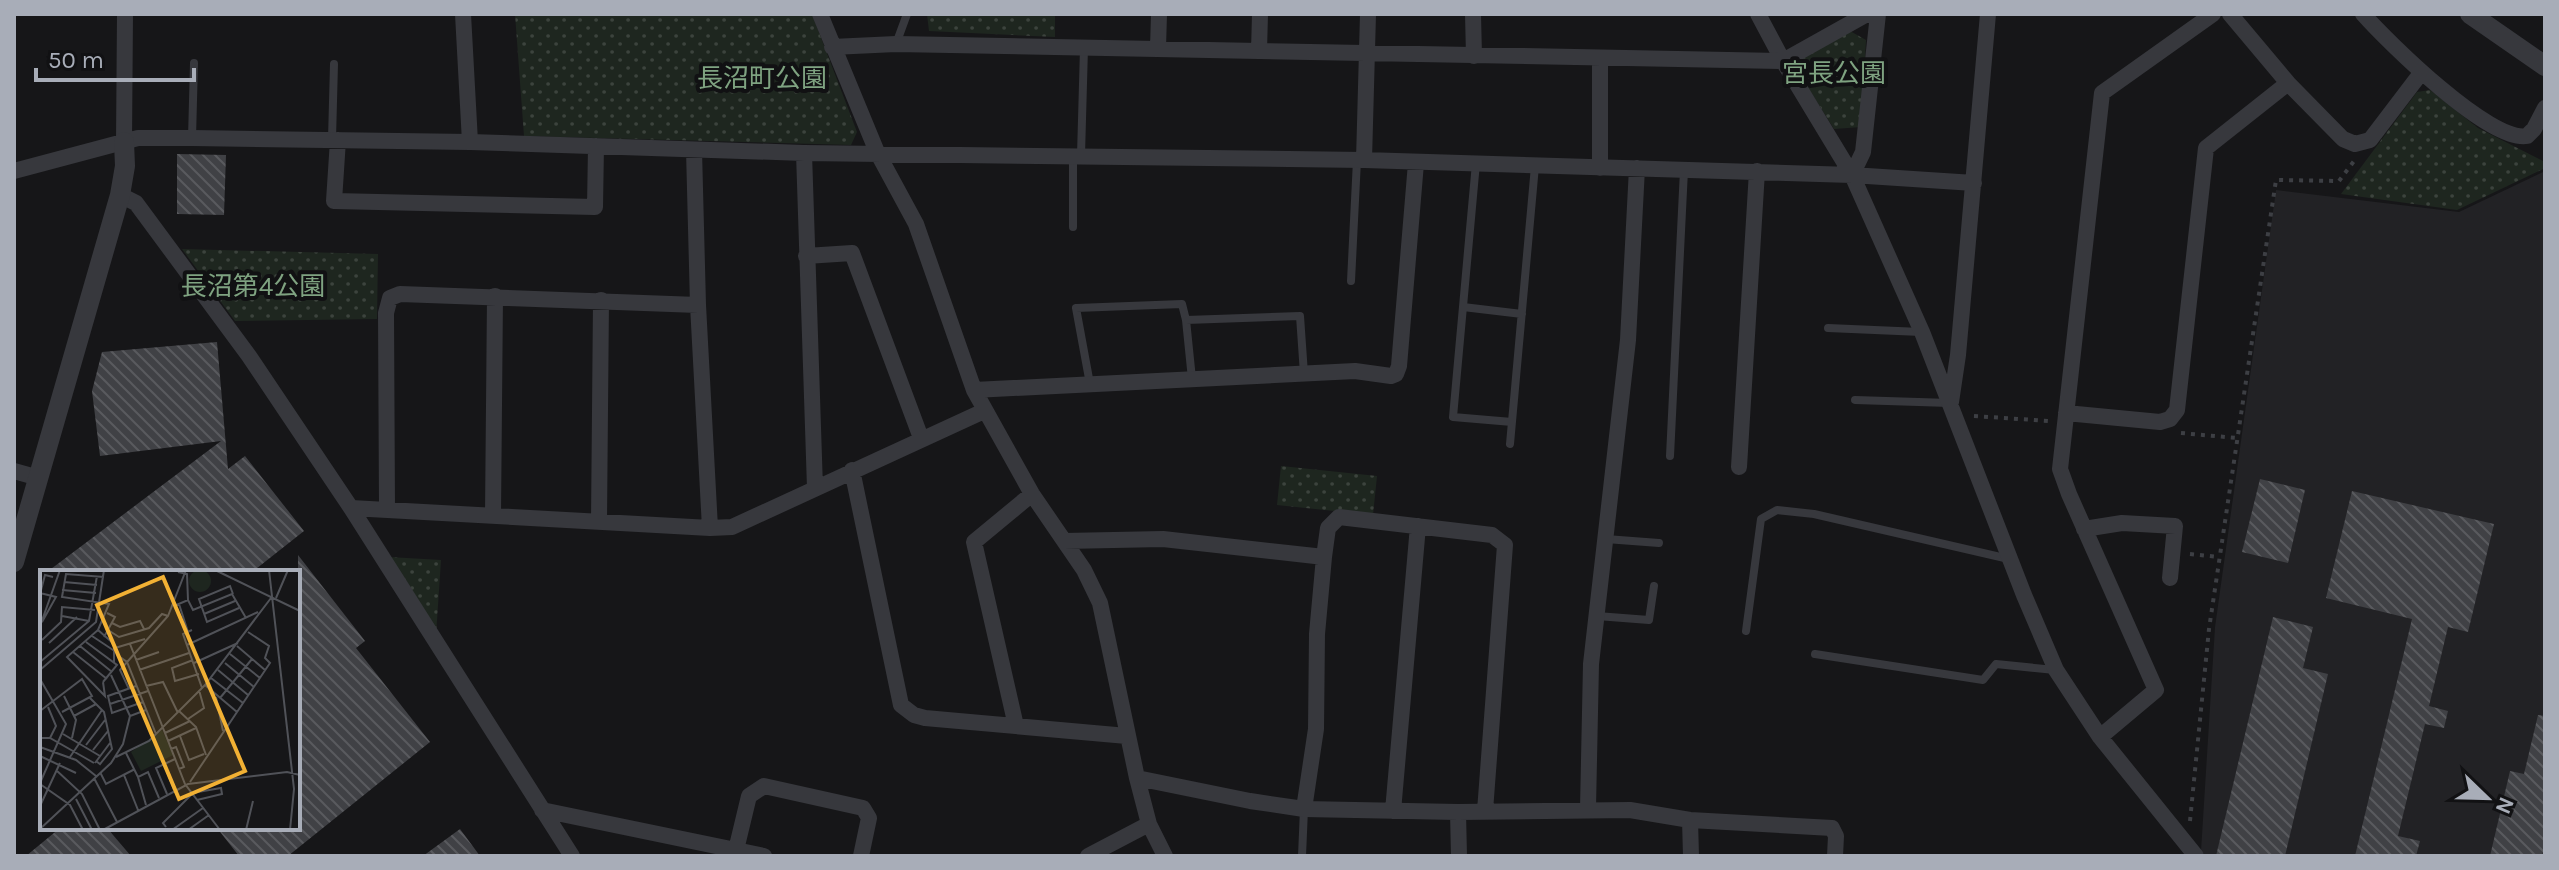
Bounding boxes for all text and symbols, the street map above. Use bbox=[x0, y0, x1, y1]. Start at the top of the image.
scale bar bbox=[36, 32, 194, 82]
text: 50 m bbox=[48, 46, 104, 74]
park label: 宮長公園 bbox=[1782, 58, 1886, 89]
park label: 長沼町公園 bbox=[697, 63, 827, 94]
park label: 長沼第4公園 bbox=[181, 271, 325, 302]
inset map bbox=[40, 570, 300, 830]
north arrow bbox=[2447, 758, 2527, 838]
text: N bbox=[2489, 793, 2520, 818]

